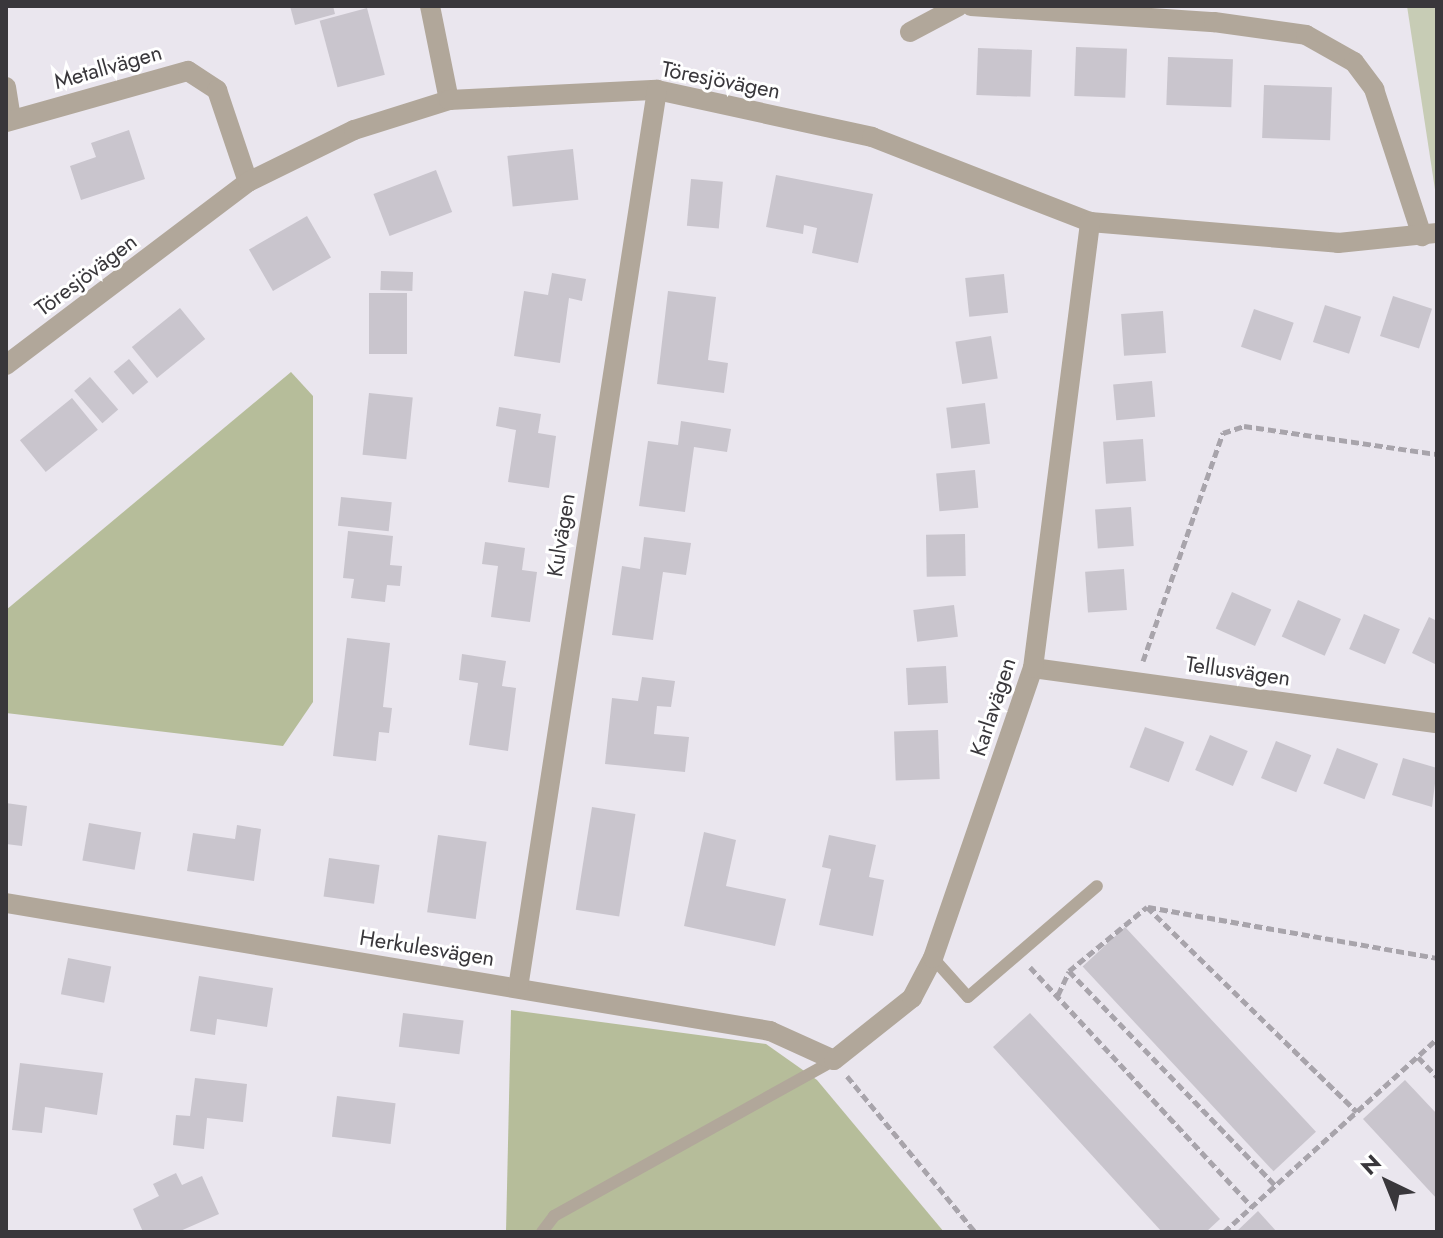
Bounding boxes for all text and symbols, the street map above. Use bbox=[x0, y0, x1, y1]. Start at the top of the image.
street label: Metallvägen bbox=[51, 39, 165, 95]
street label: Töresjövägen bbox=[659, 56, 783, 104]
street label: Töresjövägen bbox=[30, 228, 142, 322]
street label: Kulvägen bbox=[541, 491, 581, 579]
street label: Tellusvägen bbox=[1184, 651, 1292, 691]
street label: Karlavägen bbox=[965, 654, 1021, 760]
street label: Herkulesvägen bbox=[358, 924, 496, 972]
north arrow bbox=[1347, 1142, 1427, 1222]
text: N bbox=[1353, 1147, 1388, 1182]

